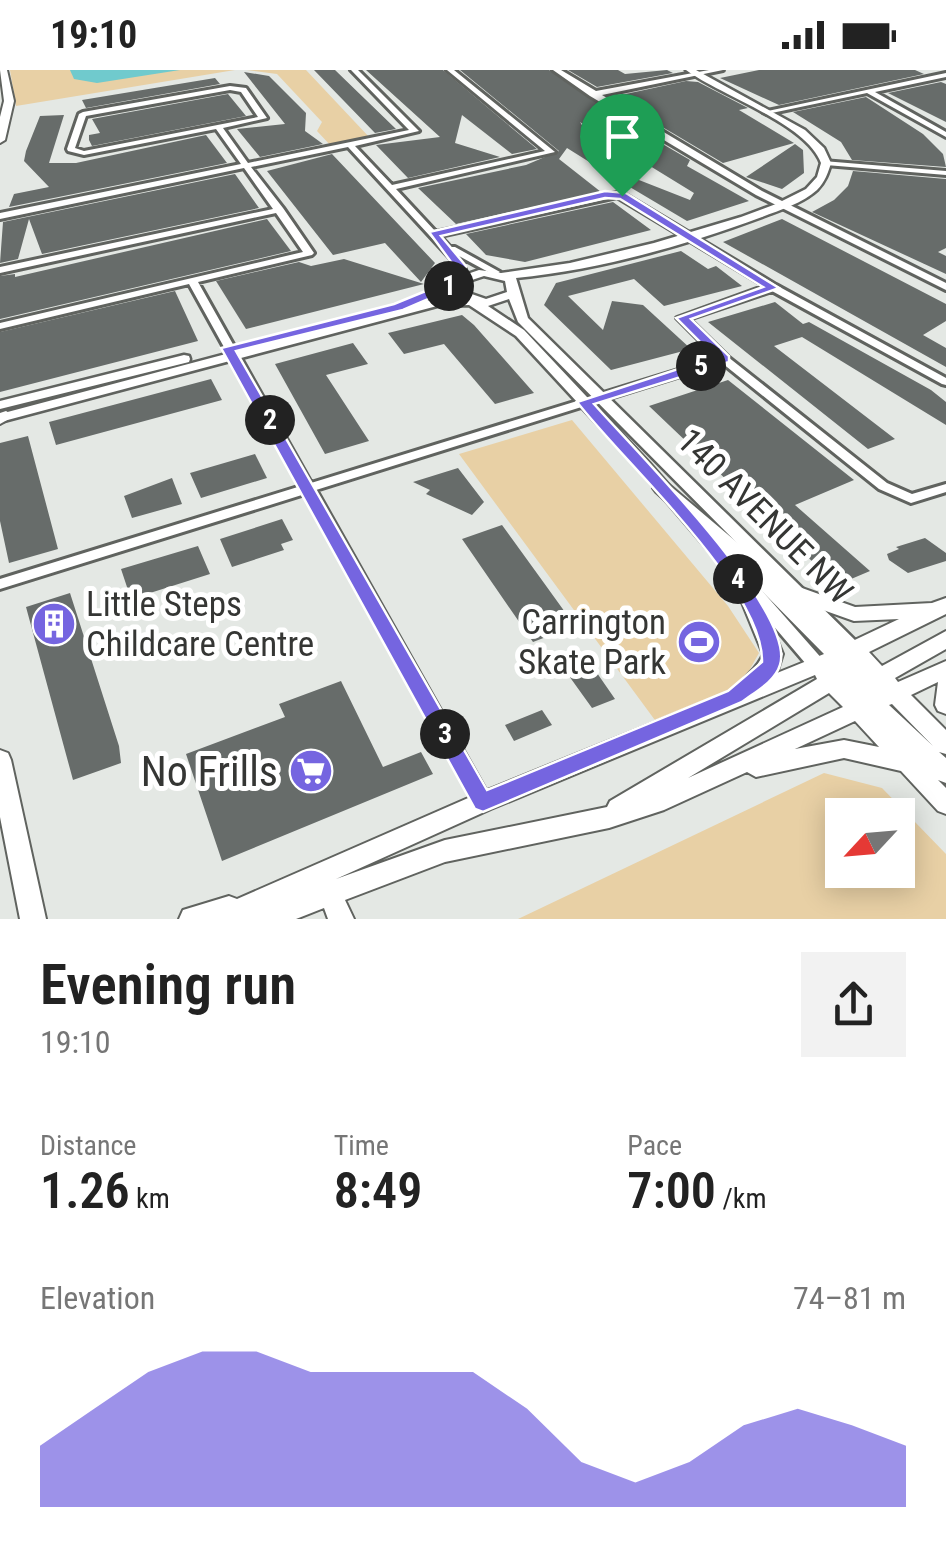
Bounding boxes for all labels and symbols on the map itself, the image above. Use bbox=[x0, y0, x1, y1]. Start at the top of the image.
pin bbox=[580, 94, 665, 197]
pin: 1 bbox=[424, 261, 474, 311]
pin: 5 bbox=[676, 341, 726, 391]
pin: 2 bbox=[245, 395, 295, 445]
street label: 140 AVENUE NW bbox=[669, 420, 861, 612]
pin: 4 bbox=[713, 554, 763, 604]
place label: Little Steps Childcare Centre bbox=[86, 584, 314, 665]
building icon: Little Steps Childcare Centre bbox=[31, 601, 77, 647]
place label: Carrington Skate Park bbox=[518, 602, 666, 683]
sports icon: Carrington Skate Park bbox=[676, 619, 722, 665]
pin: 3 bbox=[420, 709, 470, 759]
place label: No Frills bbox=[141, 747, 278, 796]
supermarket icon: No Frills bbox=[288, 748, 334, 794]
north arrow bbox=[825, 798, 915, 888]

